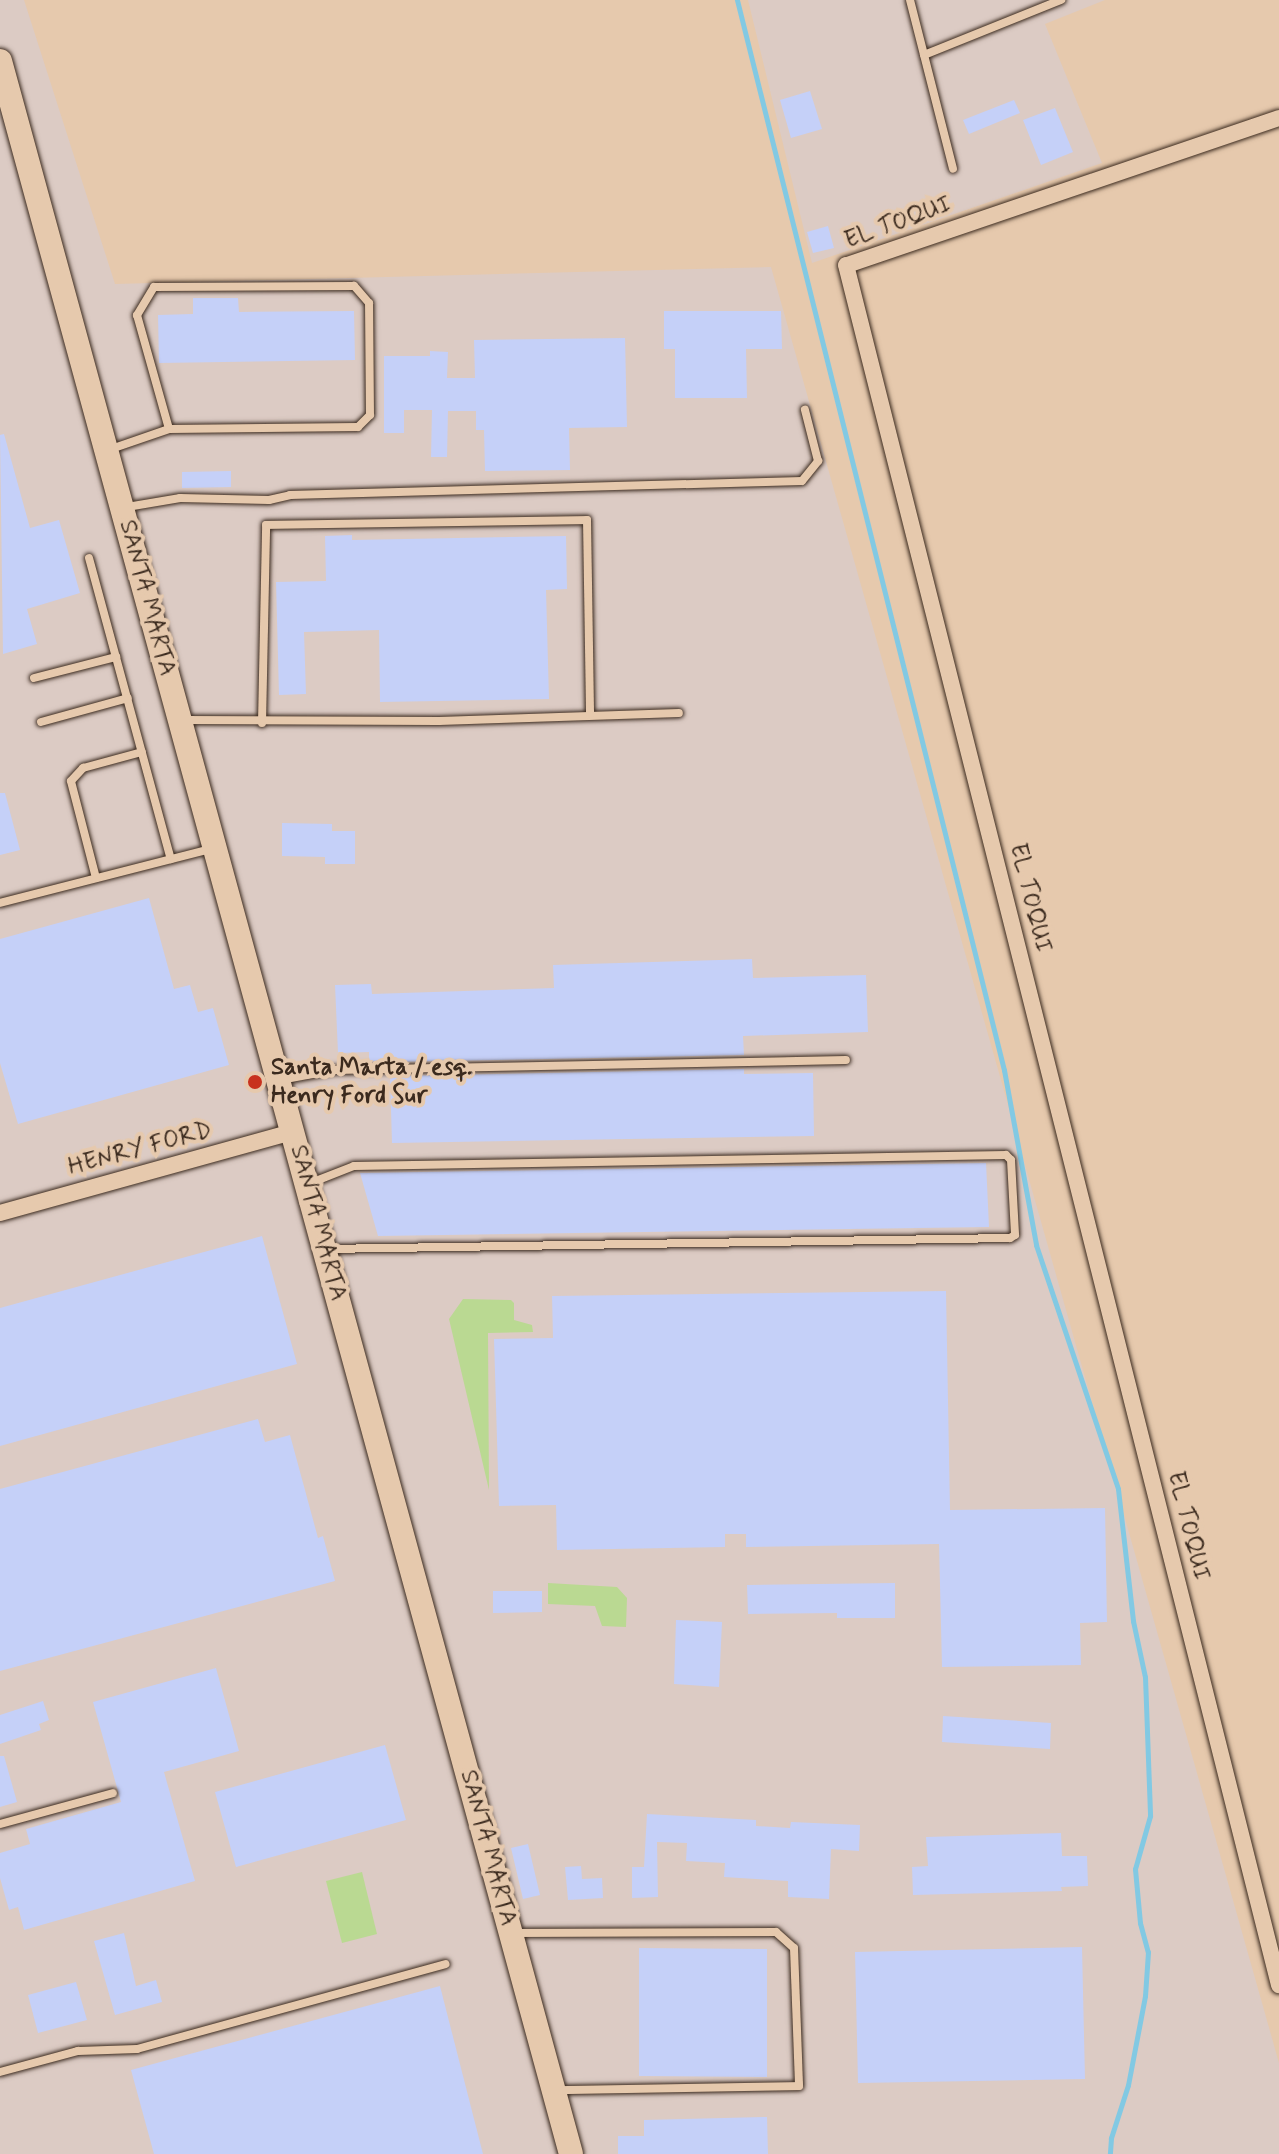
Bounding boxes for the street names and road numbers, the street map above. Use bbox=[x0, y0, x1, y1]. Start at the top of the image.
street label: EL TOQUI bbox=[845, 192, 951, 254]
street label: SANTA MARTA bbox=[112, 517, 182, 679]
street label: EL TOQUI bbox=[1004, 845, 1056, 951]
street label: HENRY FORD bbox=[66, 1116, 214, 1182]
street label: SANTA MARTA bbox=[283, 1142, 353, 1304]
street label: EL TOQUI bbox=[1162, 1473, 1214, 1579]
street label: SANTA MARTA bbox=[453, 1767, 523, 1929]

